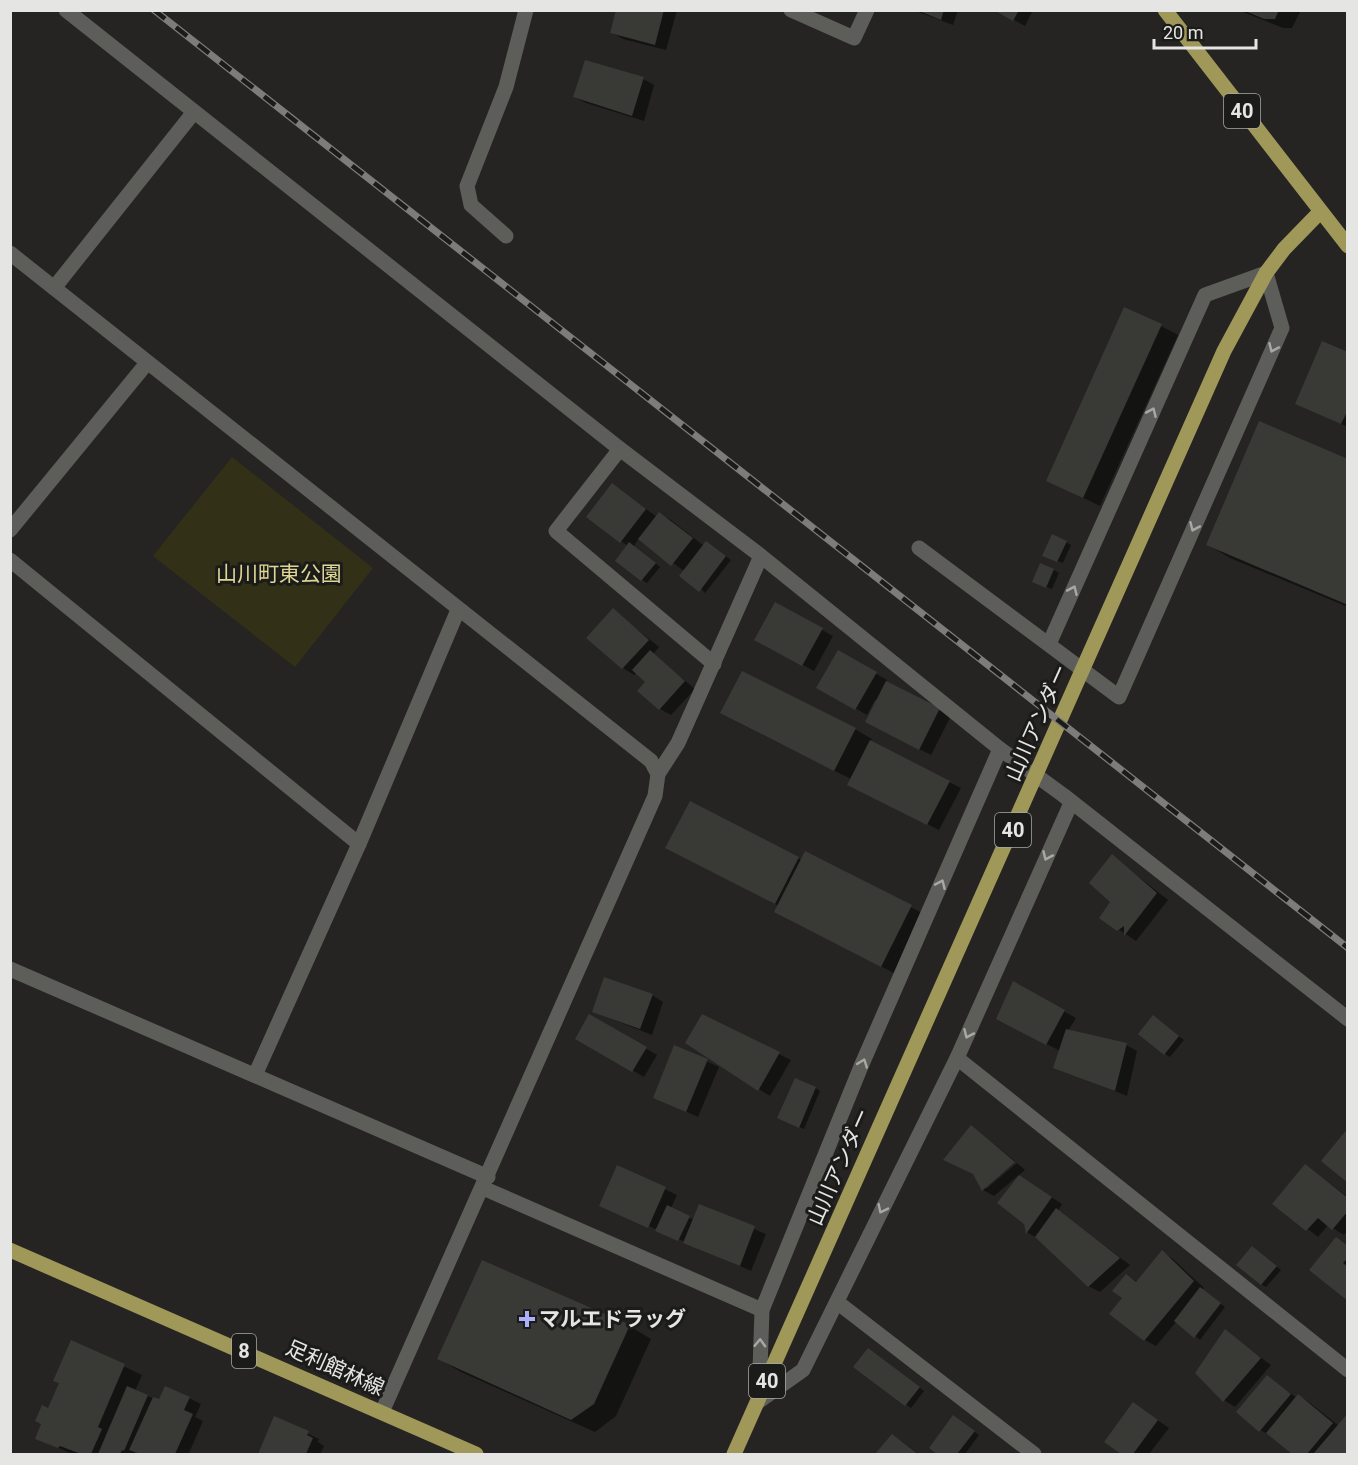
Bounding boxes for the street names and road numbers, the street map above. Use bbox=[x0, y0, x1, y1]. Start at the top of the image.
road number: 40 bbox=[1224, 94, 1260, 128]
street label: 山川アンダー bbox=[1001, 661, 1073, 785]
road number: 40 bbox=[995, 813, 1031, 847]
street label: 山川アンダー bbox=[803, 1105, 875, 1229]
road number: 8 bbox=[232, 1334, 256, 1368]
street label: 足利館林線 bbox=[282, 1336, 388, 1400]
road number: 40 bbox=[749, 1364, 785, 1398]

